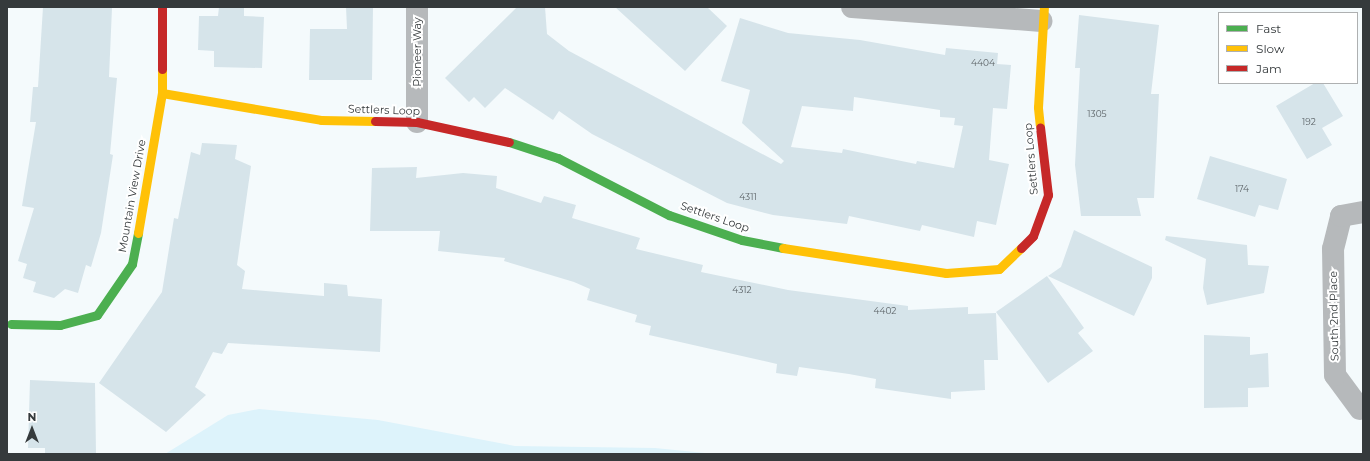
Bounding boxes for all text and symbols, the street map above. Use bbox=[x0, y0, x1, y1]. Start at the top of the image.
legend bbox=[1218, 12, 1358, 84]
street label: Pioneer Way bbox=[410, 17, 424, 87]
text: Fast bbox=[1256, 21, 1281, 36]
text: Slow bbox=[1256, 41, 1285, 56]
house number: 4404 bbox=[971, 58, 995, 68]
text: Jam bbox=[1256, 61, 1282, 76]
street label: Settlers Loop bbox=[348, 102, 420, 118]
house number: 1305 bbox=[1087, 109, 1107, 119]
house number: 192 bbox=[1302, 117, 1316, 127]
street label: Settlers Loop bbox=[1021, 123, 1041, 195]
street label: Mountain View Drive bbox=[116, 138, 148, 254]
house number: 174 bbox=[1235, 184, 1249, 194]
house number: 4311 bbox=[739, 192, 757, 202]
street label: Settlers Loop bbox=[679, 199, 751, 235]
street label: South 2nd Place bbox=[1327, 271, 1341, 361]
house number: 4312 bbox=[732, 285, 752, 295]
house number: 4402 bbox=[874, 306, 896, 316]
north arrow bbox=[12, 409, 52, 449]
text: N bbox=[28, 410, 36, 424]

